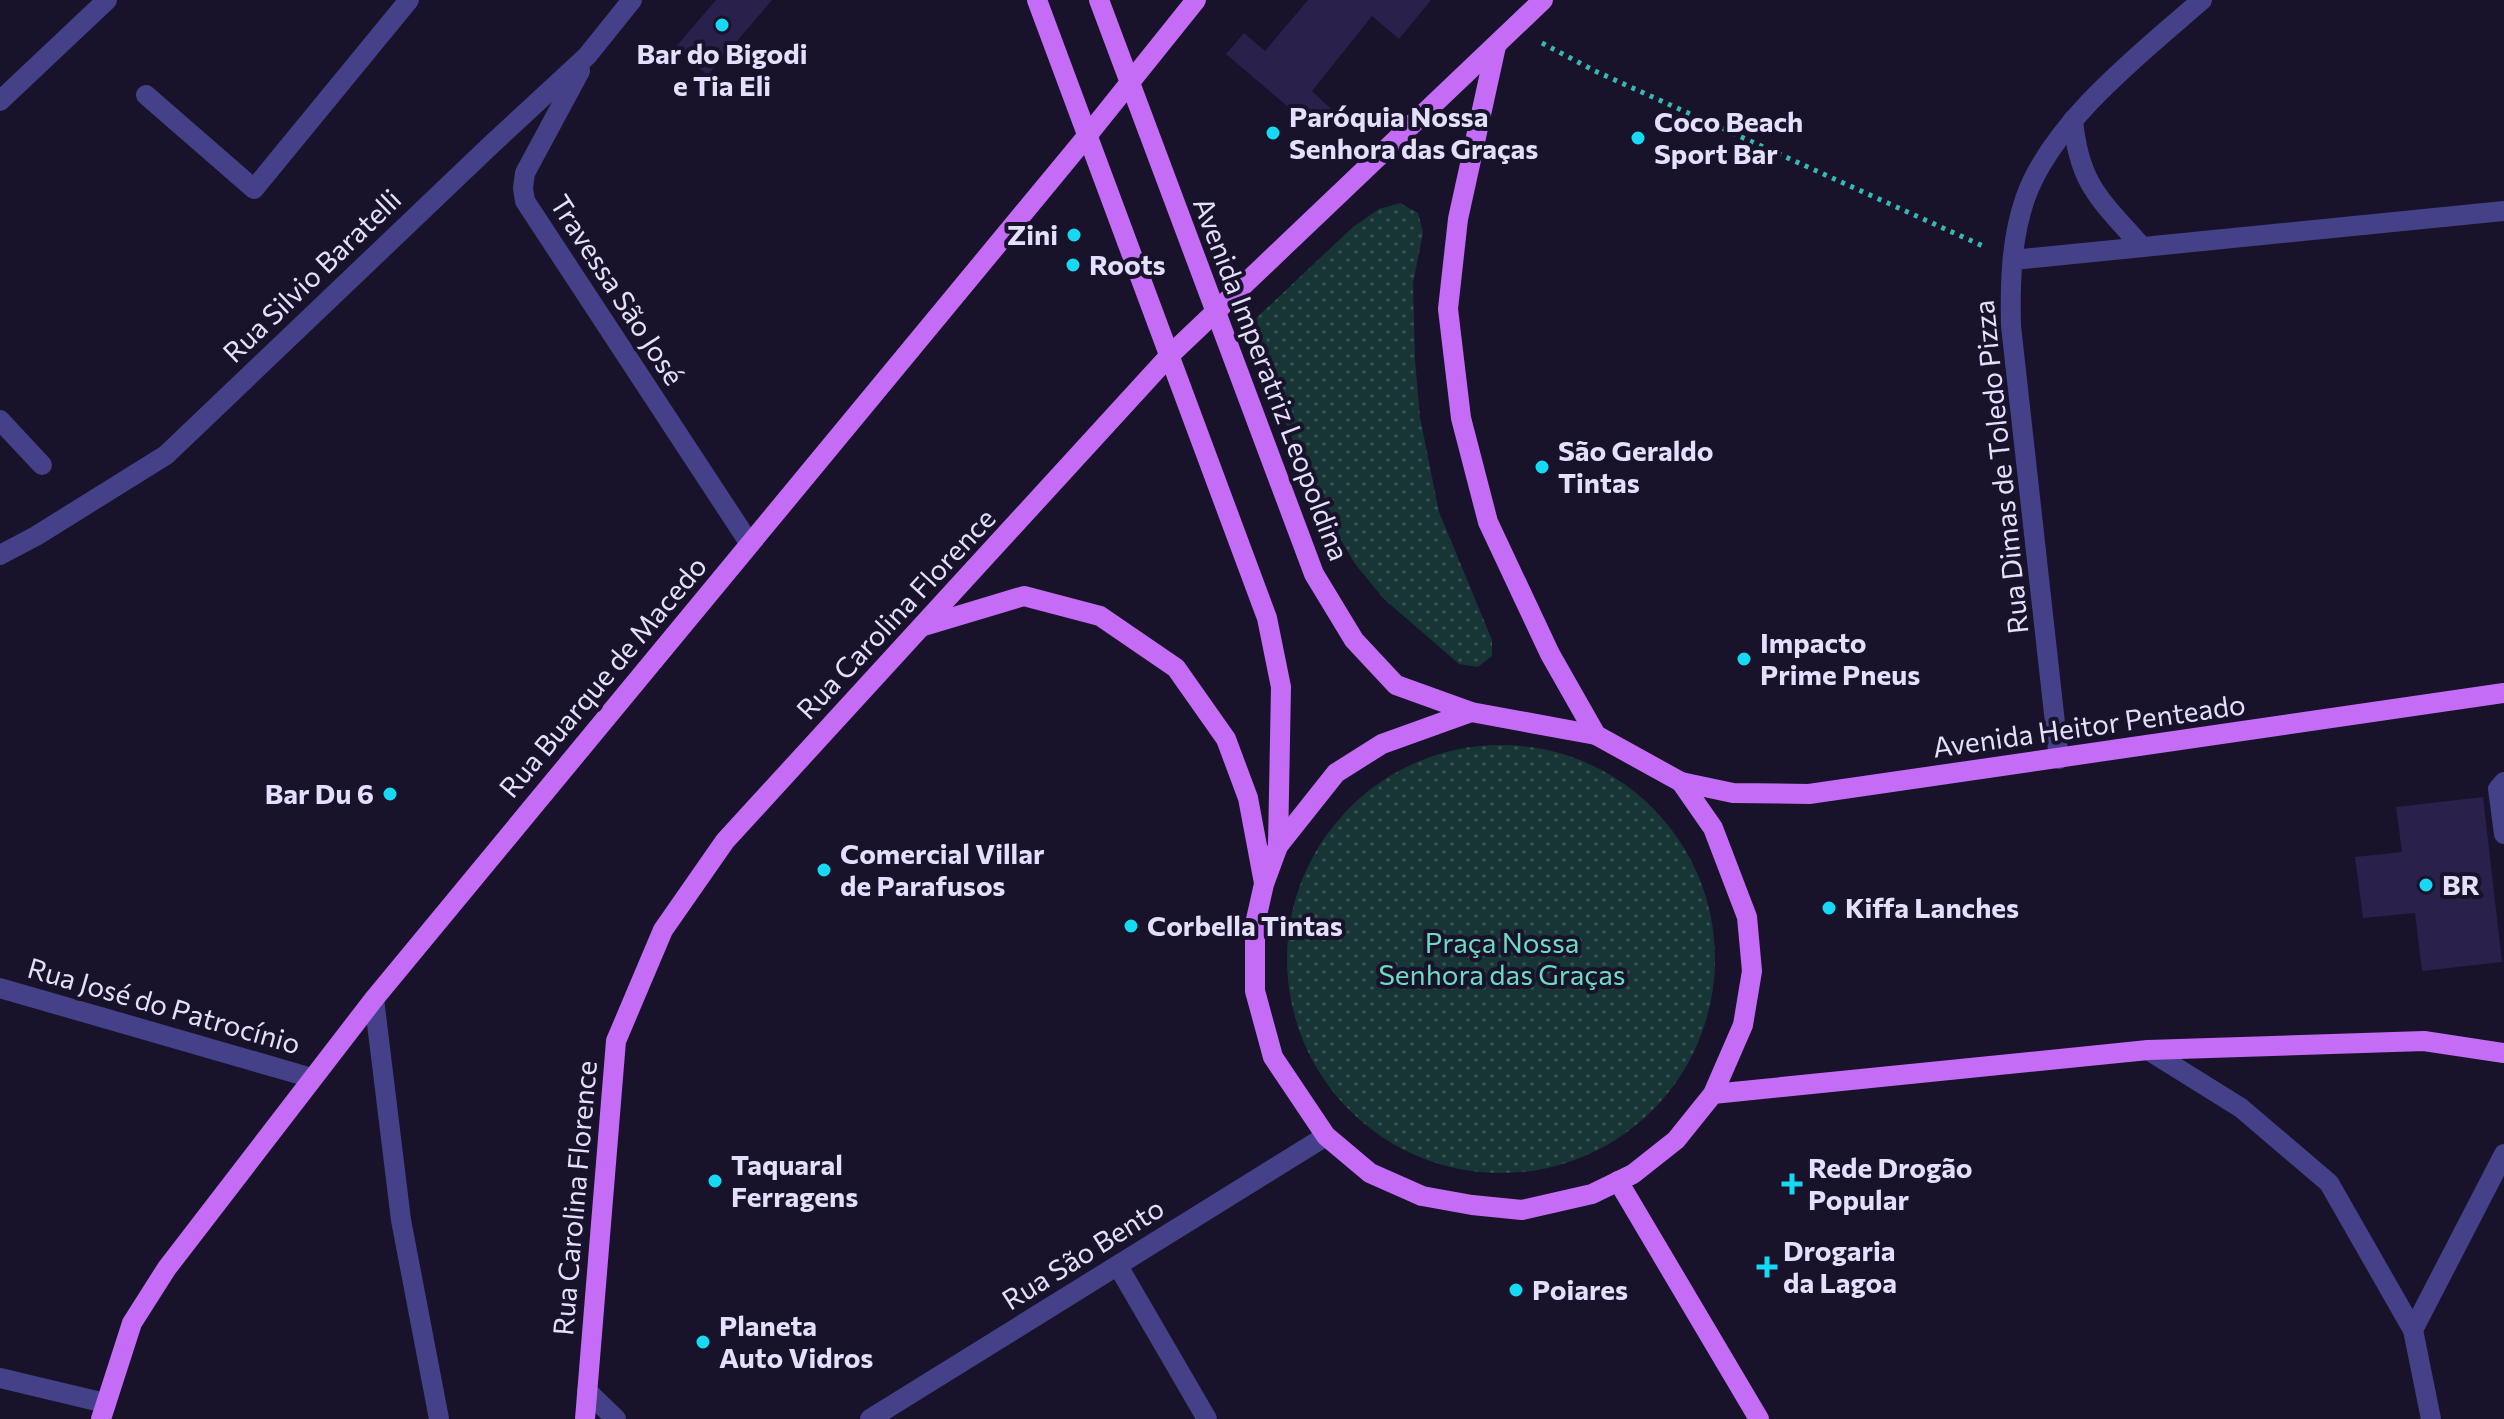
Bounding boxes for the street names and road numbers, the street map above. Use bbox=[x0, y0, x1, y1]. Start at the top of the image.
street label: Rua Silvio Baratelli bbox=[215, 182, 407, 369]
street label: Travessa São José bbox=[544, 188, 692, 391]
street label: Avenida Imperatriz Leopoldina bbox=[1187, 192, 1357, 565]
street label: Rua Dimas de Toledo Pizza bbox=[1966, 299, 2034, 636]
street label: Rua Carolina Florence bbox=[789, 501, 1002, 726]
street label: Rua Buarque de Macedo bbox=[491, 549, 713, 804]
street label: Avenida Heitor Penteado bbox=[1930, 686, 2247, 764]
street label: Rua José do Patrocínio bbox=[24, 950, 305, 1060]
street label: Rua Carolina Florence bbox=[545, 1059, 603, 1337]
street label: Rua São Bento bbox=[995, 1190, 1170, 1316]

